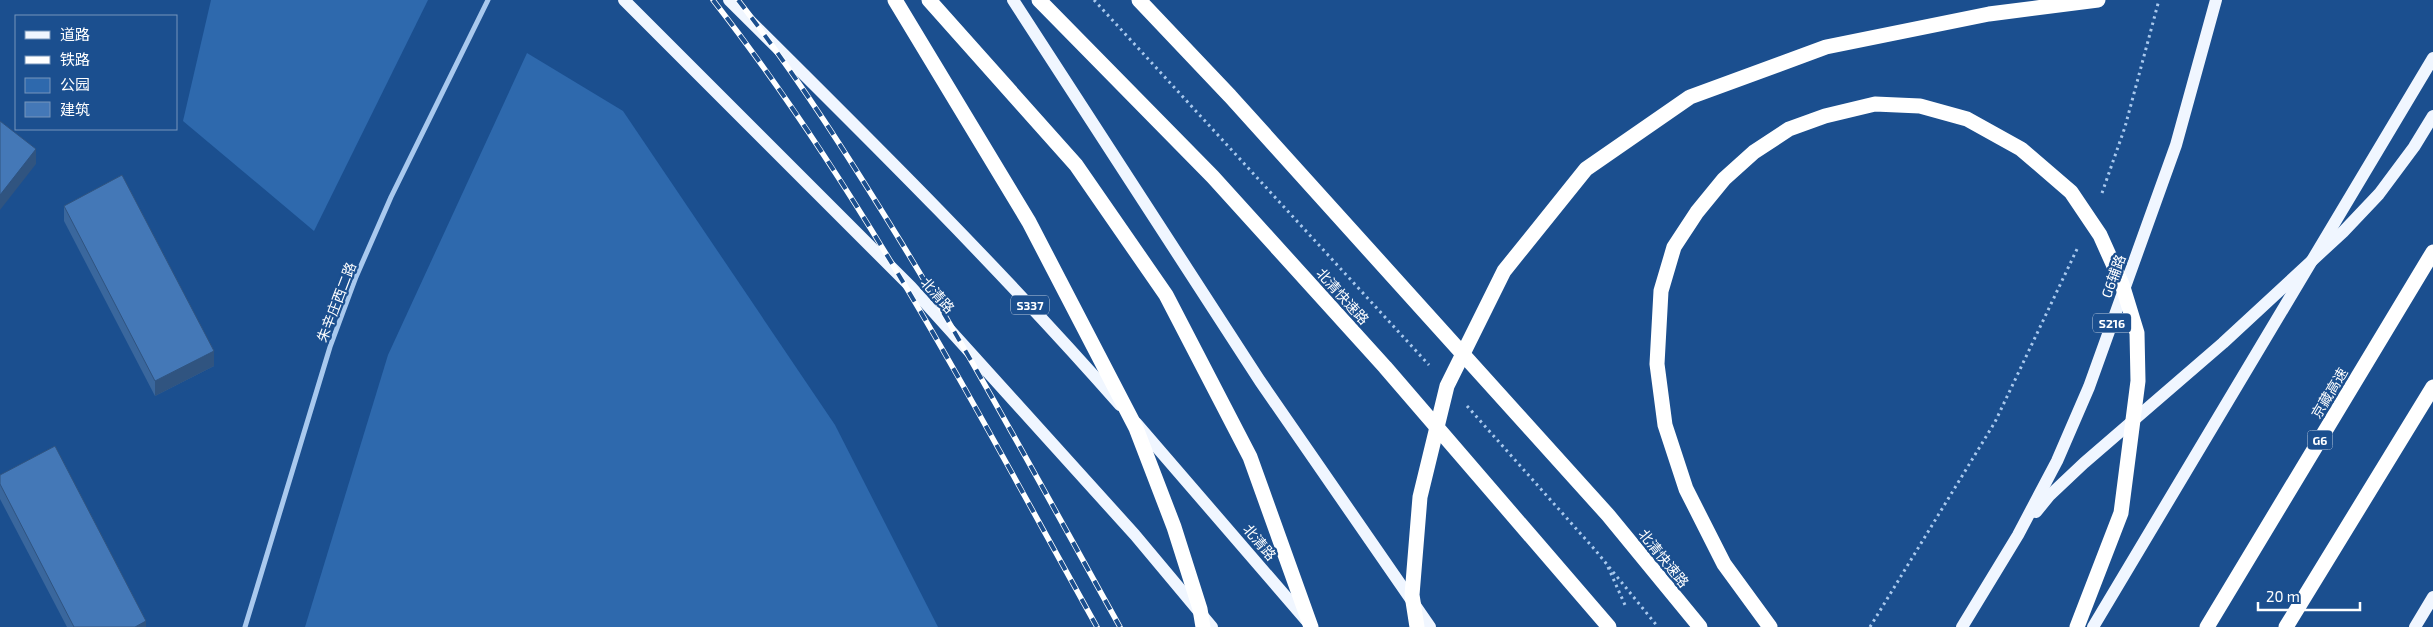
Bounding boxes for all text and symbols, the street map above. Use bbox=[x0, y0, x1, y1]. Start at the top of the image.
legend bbox=[15, 15, 178, 130]
text: 道路 bbox=[60, 25, 90, 43]
text: 铁路 bbox=[60, 50, 90, 68]
text: 公园 bbox=[60, 75, 90, 93]
text: 建筑 bbox=[60, 100, 90, 118]
street label: G6辅路 bbox=[2097, 252, 2129, 300]
street label: 朱辛庄西二路 bbox=[313, 260, 359, 344]
street label: 北清快速路 bbox=[1313, 264, 1373, 328]
street label: 北清路 bbox=[918, 274, 958, 316]
road number: S337 bbox=[1011, 296, 1049, 314]
road number: S216 bbox=[2093, 314, 2131, 332]
street label: 京藏高速 bbox=[2307, 365, 2351, 421]
road number: G6 bbox=[2308, 430, 2332, 450]
street label: 北清路 bbox=[1240, 520, 1280, 564]
street label: 北清快速路 bbox=[1635, 525, 1693, 591]
scale bar bbox=[2258, 580, 2360, 612]
text: 20 m bbox=[2266, 587, 2300, 605]

